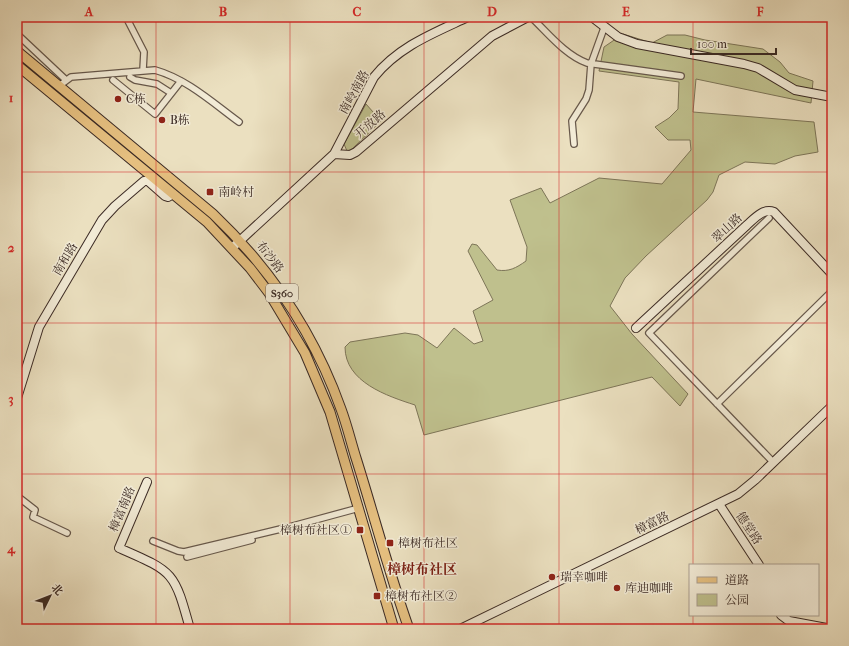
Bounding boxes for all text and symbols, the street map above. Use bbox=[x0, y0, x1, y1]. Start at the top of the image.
text: A bbox=[84, 4, 94, 19]
text: B bbox=[219, 4, 228, 19]
text: C bbox=[353, 4, 362, 19]
text: D bbox=[487, 4, 497, 19]
text: E bbox=[622, 4, 630, 19]
text: F bbox=[756, 4, 764, 19]
scale bar bbox=[691, 30, 776, 56]
text: 100 m bbox=[697, 37, 727, 51]
street label: 南岭南路 bbox=[336, 68, 372, 116]
text: 1 bbox=[9, 90, 14, 105]
place label: C栋 bbox=[126, 92, 146, 106]
marker: C栋 bbox=[113, 94, 123, 104]
street label: 开放路 bbox=[352, 107, 388, 141]
place label: B栋 bbox=[170, 113, 190, 127]
marker: B栋 bbox=[157, 115, 167, 125]
place label: 南岭村 bbox=[218, 185, 254, 199]
marker: 南岭村 bbox=[205, 187, 215, 197]
street label: 翠山路 bbox=[709, 211, 745, 245]
street label: 布沙路 bbox=[253, 239, 287, 275]
text: 2 bbox=[8, 240, 15, 255]
street label: 南和路 bbox=[50, 240, 80, 278]
road number: S360 bbox=[266, 284, 298, 302]
text: 3 bbox=[8, 391, 14, 407]
street label: 樟富南路 bbox=[106, 484, 138, 534]
street label: 樟富路 bbox=[633, 509, 671, 537]
street label: 德堂路 bbox=[733, 509, 765, 547]
place label: 樟树布社区① bbox=[280, 523, 352, 537]
marker: 樟树布社区① bbox=[355, 525, 365, 535]
place label: 樟树布社区 bbox=[398, 536, 458, 550]
marker: 樟树布社区 bbox=[385, 538, 395, 548]
text: 4 bbox=[6, 541, 16, 557]
district label: 樟树布社区 bbox=[387, 561, 457, 578]
legend bbox=[689, 564, 819, 616]
place label: 瑞幸咖啡 bbox=[560, 570, 608, 584]
marker: 瑞幸咖啡 bbox=[547, 572, 557, 582]
text: 道路 bbox=[725, 573, 749, 587]
north arrow bbox=[30, 576, 70, 616]
text: 北 bbox=[48, 581, 65, 598]
place label: 库迪咖啡 bbox=[625, 581, 673, 595]
marker: 库迪咖啡 bbox=[612, 583, 622, 593]
place label: 樟树布社区② bbox=[385, 589, 457, 603]
marker: 樟树布社区② bbox=[372, 591, 382, 601]
text: 公园 bbox=[725, 593, 749, 607]

